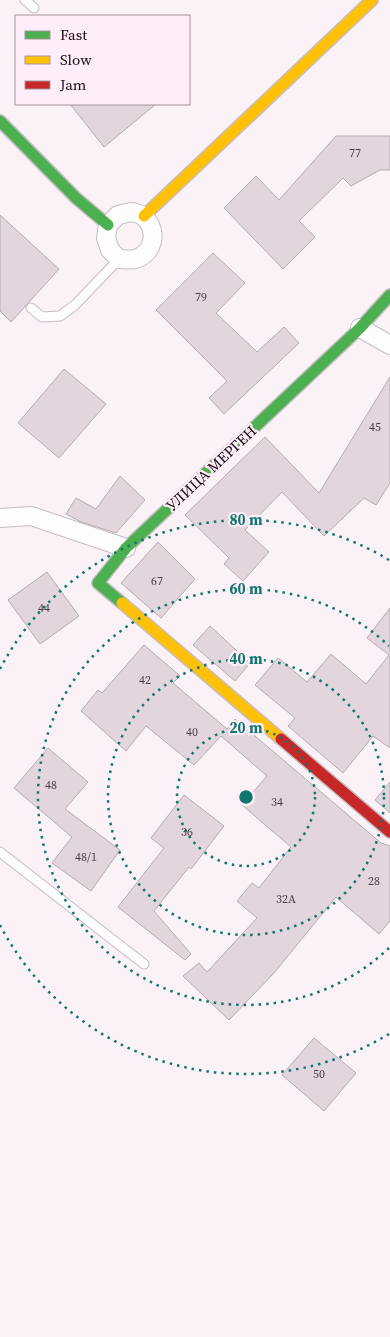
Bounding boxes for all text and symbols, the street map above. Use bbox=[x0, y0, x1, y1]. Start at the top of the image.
legend bbox=[15, 15, 190, 105]
text: Fast bbox=[60, 24, 87, 45]
text: Slow bbox=[60, 49, 92, 70]
text: Jam bbox=[59, 74, 87, 95]
house number: 77 bbox=[349, 145, 361, 161]
house number: 79 bbox=[195, 289, 207, 305]
house number: 45 bbox=[369, 419, 381, 435]
street label: УЛИЦА МЕРГЕН bbox=[161, 420, 261, 515]
text: 80 m bbox=[229, 509, 263, 530]
house number: 67 bbox=[151, 573, 163, 589]
text: 60 m bbox=[229, 578, 263, 599]
house number: 44 bbox=[38, 600, 50, 616]
text: 40 m bbox=[229, 648, 263, 669]
house number: 42 bbox=[139, 672, 151, 688]
text: 20 m bbox=[229, 717, 263, 738]
house number: 40 bbox=[186, 724, 198, 740]
house number: 48 bbox=[45, 777, 57, 793]
centre of rings bbox=[237, 788, 255, 806]
house number: 34 bbox=[271, 794, 283, 810]
house number: 36 bbox=[181, 824, 193, 840]
house number: 48/1 bbox=[75, 849, 97, 865]
house number: 28 bbox=[368, 873, 380, 889]
house number: 32А bbox=[276, 891, 296, 907]
house number: 50 bbox=[313, 1066, 325, 1082]

